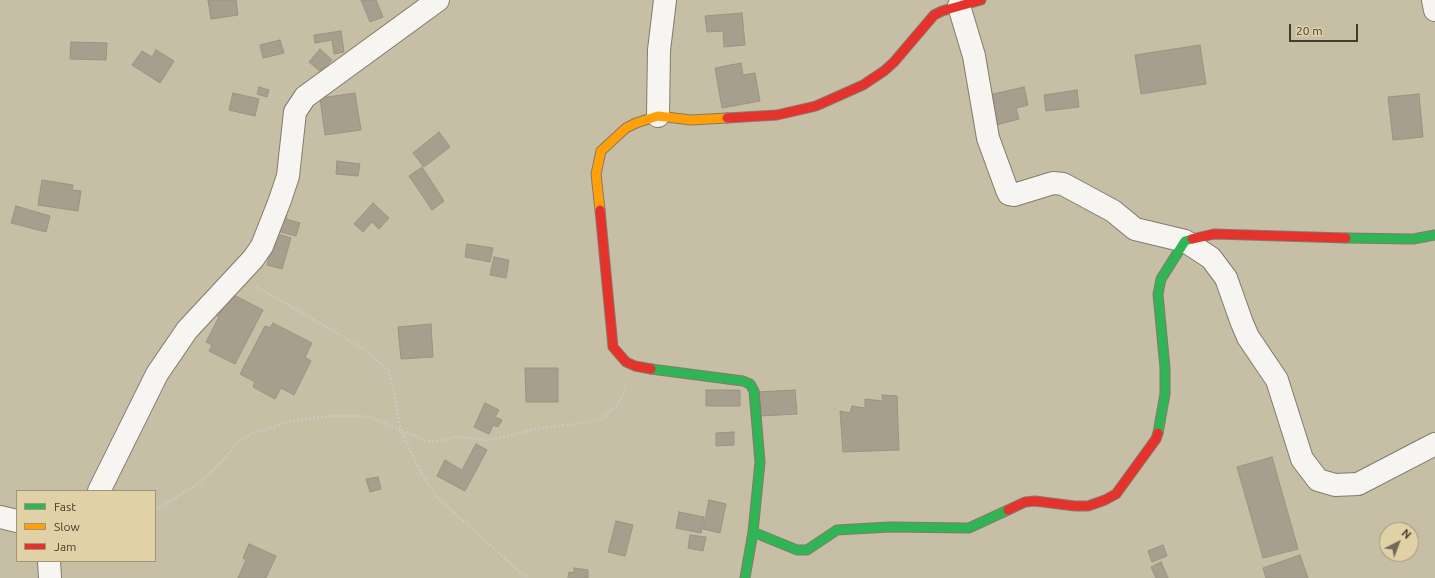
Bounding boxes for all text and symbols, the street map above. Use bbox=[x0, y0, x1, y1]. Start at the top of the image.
scale bar bbox=[1291, 16, 1360, 42]
text: 20 m bbox=[1296, 24, 1323, 37]
legend bbox=[16, 490, 156, 562]
text: Fast bbox=[54, 500, 76, 513]
text: Slow bbox=[54, 520, 80, 533]
north arrow bbox=[1379, 522, 1419, 562]
text: N bbox=[1399, 527, 1413, 541]
text: Jam bbox=[54, 540, 76, 553]

